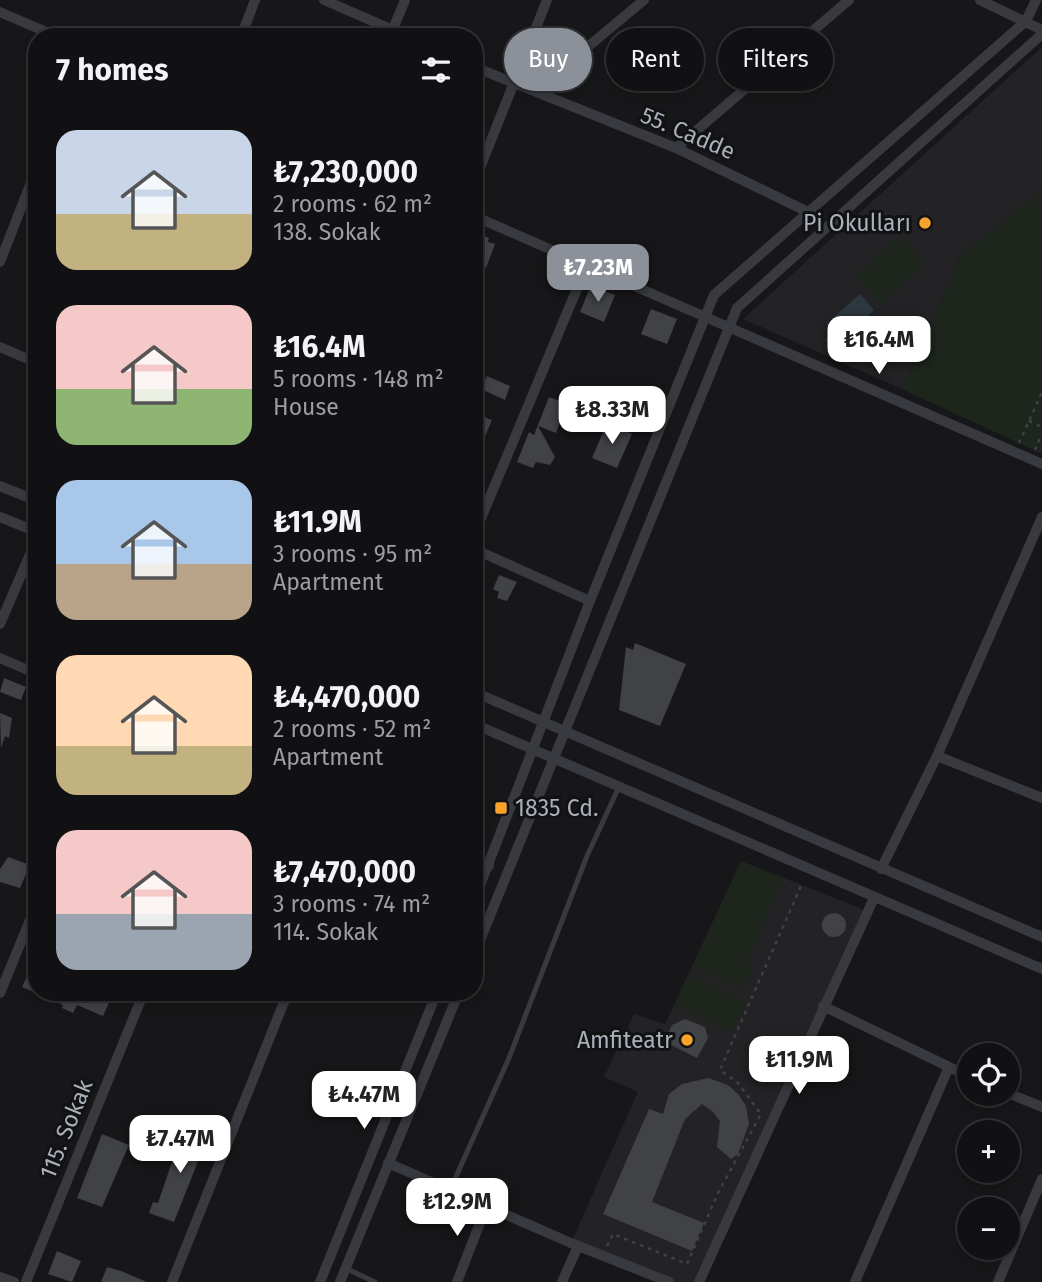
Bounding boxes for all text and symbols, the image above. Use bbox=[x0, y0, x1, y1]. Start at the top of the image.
chip: Buy bbox=[504, 28, 592, 91]
chip: Rent bbox=[606, 28, 704, 91]
chip: Filters bbox=[718, 28, 833, 91]
icon: filters bbox=[417, 51, 455, 89]
text: 7 homes bbox=[56, 52, 168, 88]
street label: 55. Cadde bbox=[637, 101, 739, 165]
text: ₺7,230,000 bbox=[273, 154, 418, 190]
icon: home bbox=[112, 158, 196, 242]
text: 2 rooms · 62 m² bbox=[273, 190, 432, 218]
place label: Pi Okulları bbox=[803, 209, 911, 237]
marker: Pi Okulları bbox=[917, 215, 933, 231]
text: 138. Sokak bbox=[273, 218, 380, 246]
pin: ₺7.23M bbox=[541, 244, 655, 304]
text: ₺7.23M bbox=[563, 253, 633, 281]
pin: ₺16.4M bbox=[822, 316, 936, 376]
text: ₺16.4M bbox=[844, 325, 914, 353]
text: ₺16.4M bbox=[273, 329, 366, 365]
icon: home bbox=[112, 333, 196, 417]
text: 5 rooms · 148 m² bbox=[273, 365, 444, 393]
pin: ₺8.33M bbox=[555, 386, 669, 446]
text: House bbox=[273, 393, 339, 421]
text: ₺8.33M bbox=[575, 395, 649, 423]
text: ₺11.9M bbox=[273, 504, 362, 540]
icon: home bbox=[112, 508, 196, 592]
text: 3 rooms · 95 m² bbox=[273, 540, 432, 568]
text: Apartment bbox=[273, 568, 383, 596]
text: ₺4,470,000 bbox=[273, 679, 420, 715]
icon: home bbox=[112, 683, 196, 767]
text: 2 rooms · 52 m² bbox=[273, 715, 431, 743]
text: Apartment bbox=[273, 743, 383, 771]
place label: 1835 Cd. bbox=[515, 794, 598, 822]
marker: 1835 Cd. bbox=[493, 800, 509, 816]
text: ₺7,470,000 bbox=[273, 854, 416, 890]
icon: home bbox=[112, 858, 196, 942]
text: 3 rooms · 74 m² bbox=[273, 890, 430, 918]
text: 114. Sokak bbox=[273, 918, 378, 946]
place label: Amfiteatr bbox=[577, 1026, 673, 1054]
marker: Amfiteatr bbox=[679, 1032, 695, 1048]
pin: ₺11.9M bbox=[742, 1036, 856, 1096]
map controls bbox=[957, 1043, 1020, 1260]
button: locate bbox=[957, 1043, 1020, 1106]
text: ₺11.9M bbox=[765, 1045, 833, 1073]
pin: ₺4.47M bbox=[307, 1072, 421, 1131]
street label: 115. Sokak bbox=[33, 1075, 99, 1183]
text: ₺4.47M bbox=[328, 1080, 400, 1108]
pin: ₺7.47M bbox=[123, 1116, 237, 1175]
button: + bbox=[957, 1120, 1020, 1183]
text: ₺7.47M bbox=[145, 1124, 215, 1152]
pin: ₺12.9M bbox=[400, 1178, 514, 1238]
text: ₺12.9M bbox=[422, 1187, 492, 1215]
button: − bbox=[957, 1197, 1020, 1260]

